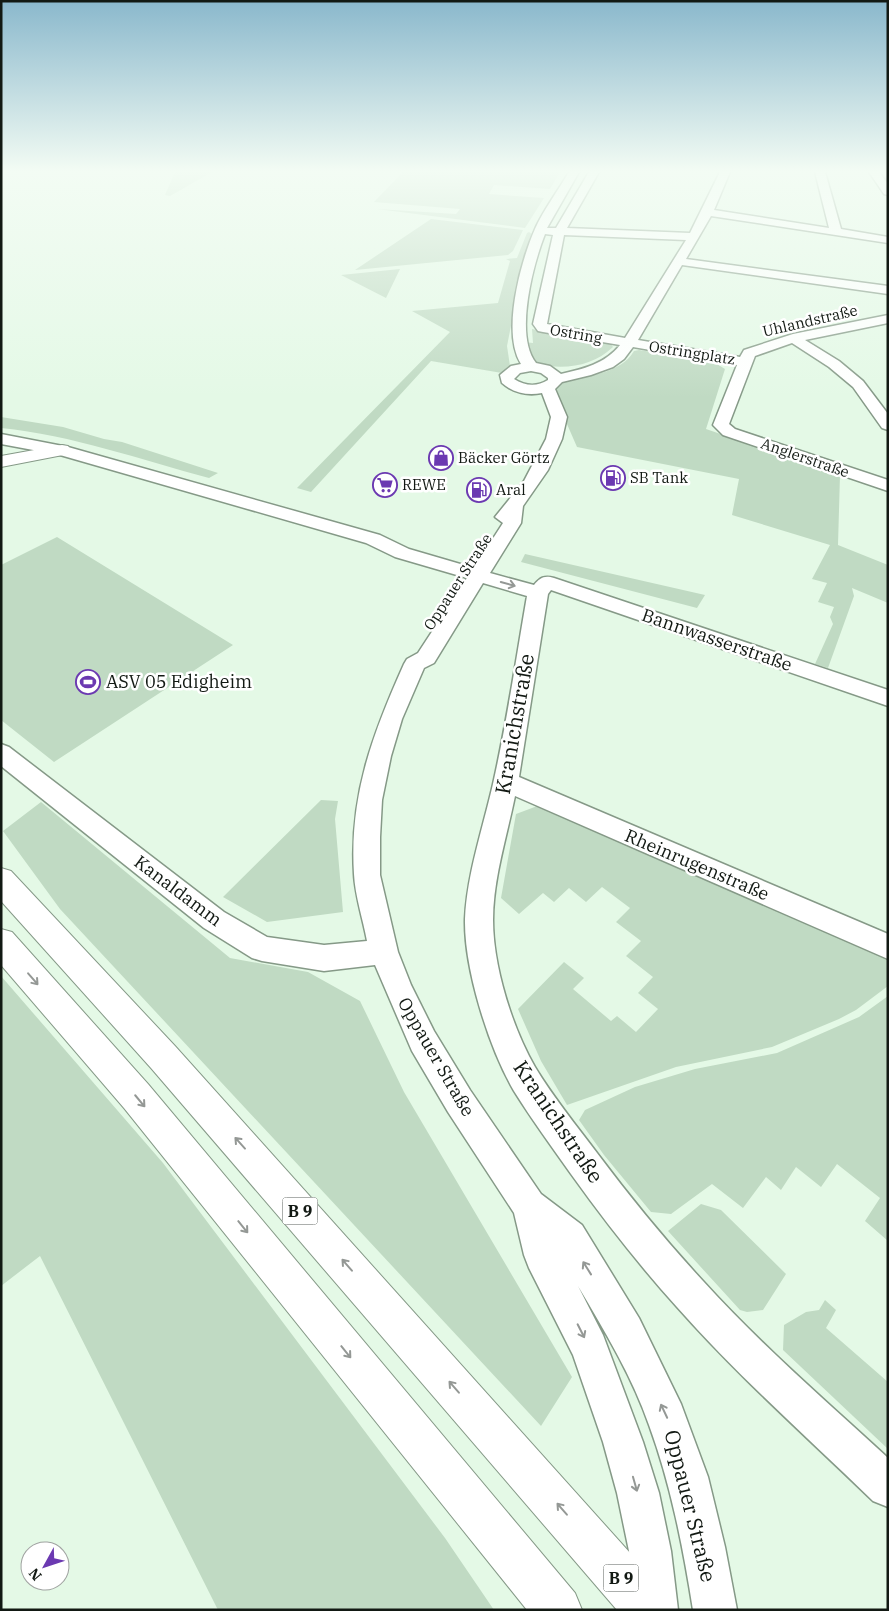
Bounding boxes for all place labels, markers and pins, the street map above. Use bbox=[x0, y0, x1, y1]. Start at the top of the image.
shop icon: Bäcker Görtz bbox=[428, 445, 454, 471]
place label: Bäcker Görtz bbox=[458, 448, 550, 467]
fuel station icon: SB Tank bbox=[600, 465, 626, 491]
place label: SB Tank bbox=[630, 468, 688, 487]
supermarket icon: REWE bbox=[372, 472, 398, 498]
place label: REWE bbox=[402, 475, 446, 494]
fuel station icon: Aral bbox=[466, 477, 492, 503]
place label: Aral bbox=[496, 480, 526, 499]
sports icon: ASV 05 Edigheim bbox=[75, 669, 101, 695]
place label: ASV 05 Edigheim bbox=[106, 670, 252, 693]

